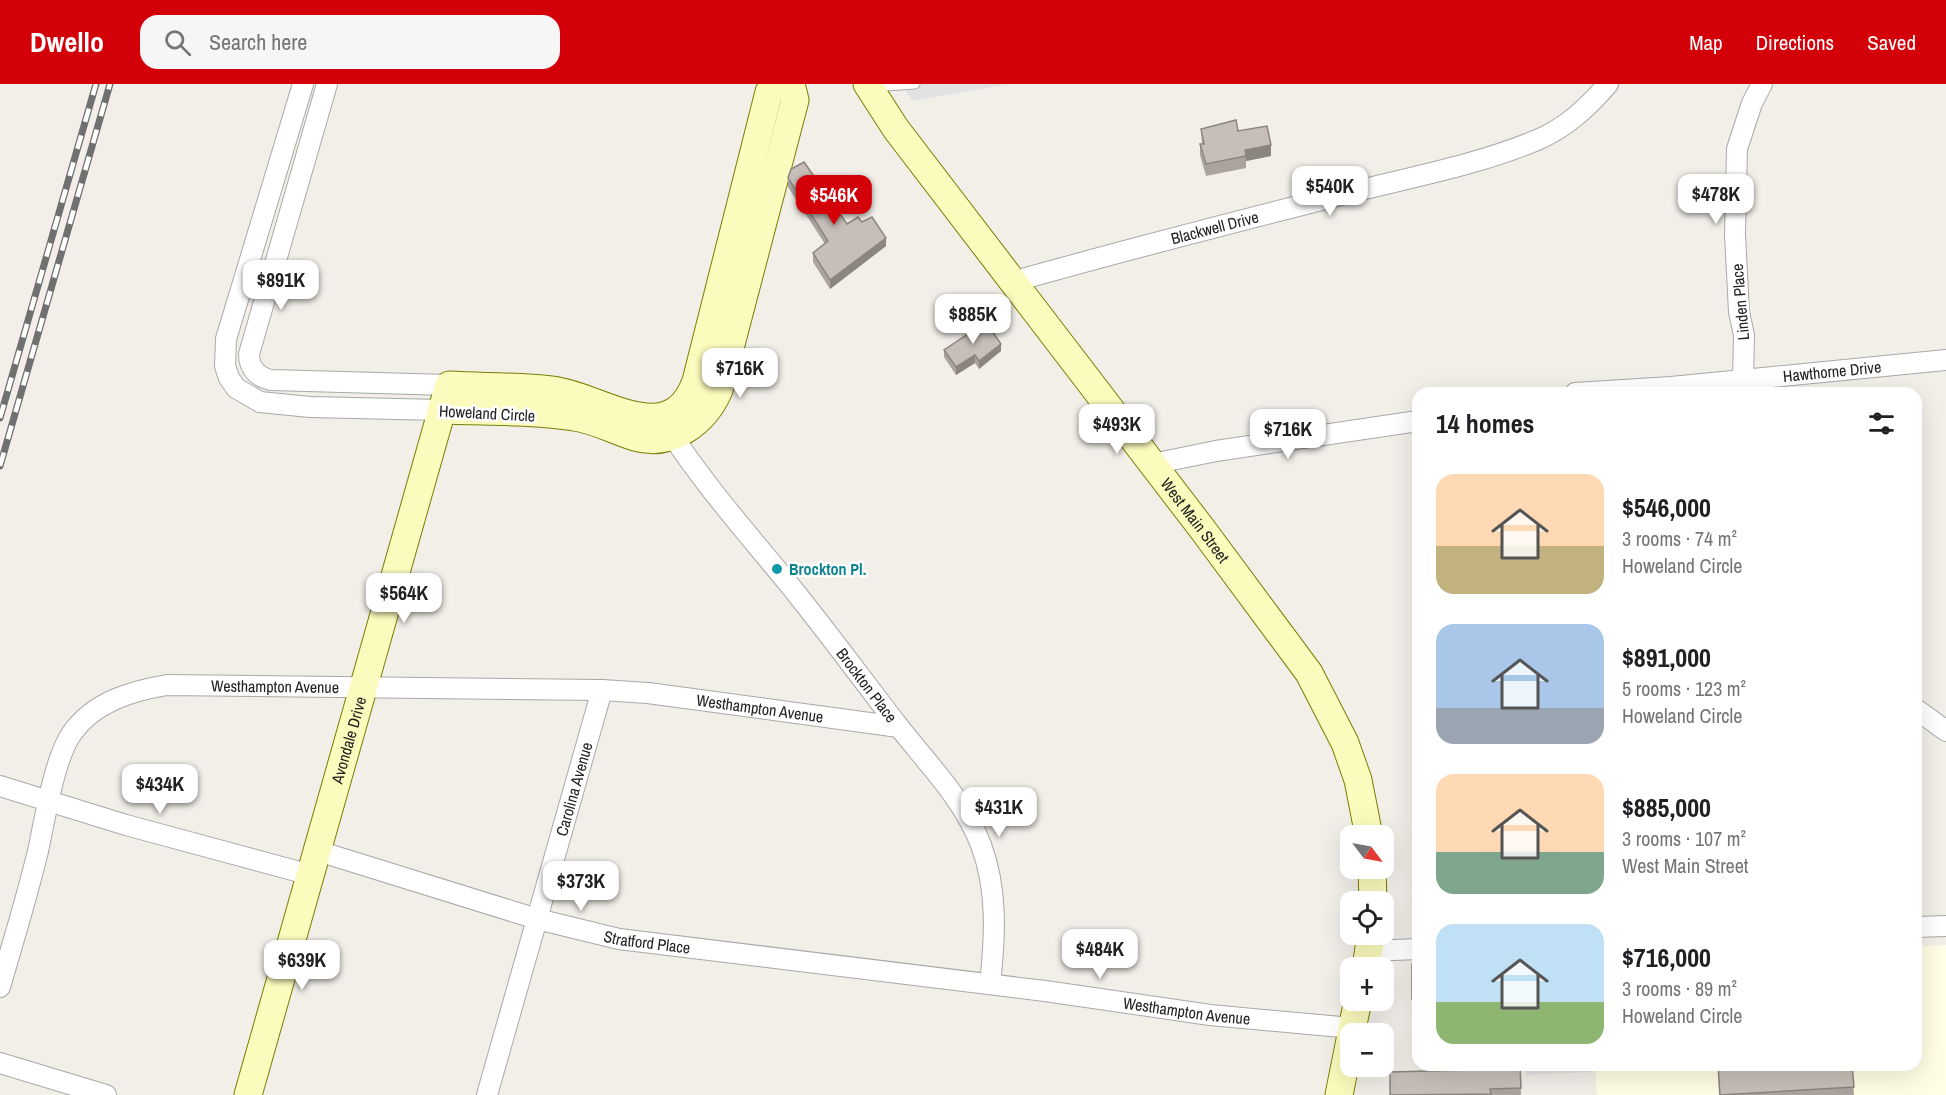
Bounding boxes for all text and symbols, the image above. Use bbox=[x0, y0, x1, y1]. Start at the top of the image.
search box bbox=[140, 15, 560, 69]
text: Dwello bbox=[30, 23, 104, 61]
icon: search bbox=[161, 26, 194, 59]
text: Search here bbox=[209, 27, 307, 57]
text: Map bbox=[1689, 28, 1723, 57]
text: Directions bbox=[1756, 28, 1834, 57]
text: Saved bbox=[1867, 28, 1916, 57]
pin: $540K bbox=[1288, 166, 1372, 217]
text: $540K bbox=[1306, 172, 1354, 199]
pin: $478K bbox=[1674, 174, 1758, 225]
pin: $546K bbox=[792, 175, 876, 226]
text: $478K bbox=[1692, 180, 1740, 207]
text: $546K bbox=[810, 181, 858, 208]
street label: Blackwell Drive bbox=[1169, 205, 1261, 249]
pin: $891K bbox=[239, 260, 323, 311]
street label: Linden Place bbox=[1726, 263, 1754, 341]
text: $891K bbox=[257, 266, 305, 293]
pin: $885K bbox=[931, 294, 1015, 345]
text: $885K bbox=[949, 300, 997, 327]
pin: $716K bbox=[698, 348, 782, 399]
text: $716K bbox=[716, 354, 764, 381]
street label: Hawthorne Drive bbox=[1782, 355, 1882, 387]
street label: Howeland Circle bbox=[438, 399, 536, 427]
pin: $493K bbox=[1075, 404, 1159, 455]
text: 14 homes bbox=[1436, 406, 1534, 441]
icon: filters bbox=[1865, 407, 1898, 440]
pin: $716K bbox=[1246, 409, 1330, 460]
text: $493K bbox=[1093, 410, 1141, 437]
text: $716K bbox=[1264, 415, 1312, 442]
street label: West Main Street bbox=[1156, 473, 1235, 567]
text: $546,000 bbox=[1622, 490, 1711, 525]
icon: home bbox=[1484, 498, 1556, 570]
text: 3 rooms · 74 m² bbox=[1622, 525, 1737, 552]
text: Howeland Circle bbox=[1622, 552, 1742, 579]
place label: Brockton Pl. bbox=[789, 558, 866, 580]
marker: Brockton Pl. bbox=[770, 562, 784, 576]
pin: $564K bbox=[362, 573, 446, 624]
text: $564K bbox=[380, 579, 428, 606]
text: $891,000 bbox=[1622, 640, 1711, 675]
street label: Brockton Place bbox=[832, 643, 902, 727]
icon: home bbox=[1484, 648, 1556, 720]
street label: Westhampton Avenue bbox=[211, 675, 339, 698]
text: 5 rooms · 123 m² bbox=[1622, 675, 1746, 702]
street label: Westhampton Avenue bbox=[695, 689, 825, 728]
street label: Avondale Drive bbox=[325, 694, 371, 787]
text: Howeland Circle bbox=[1622, 702, 1742, 729]
street label: Carolina Avenue bbox=[550, 740, 598, 839]
pin: $434K bbox=[118, 764, 202, 815]
text: $434K bbox=[136, 770, 184, 797]
pin: $431K bbox=[957, 787, 1041, 838]
text: $885,000 bbox=[1622, 790, 1711, 825]
text: $431K bbox=[975, 793, 1023, 820]
icon: home bbox=[1484, 798, 1556, 870]
north arrow bbox=[1340, 825, 1394, 879]
map controls bbox=[1340, 825, 1394, 1077]
text: 3 rooms · 107 m² bbox=[1622, 825, 1746, 852]
text: West Main Street bbox=[1622, 852, 1748, 879]
pin: $373K bbox=[539, 861, 623, 912]
text: $373K bbox=[557, 867, 605, 894]
button: locate bbox=[1340, 891, 1394, 945]
street label: Stratford Place bbox=[602, 925, 692, 959]
pin: $484K bbox=[1058, 929, 1142, 980]
text: $484K bbox=[1076, 935, 1124, 962]
pin: $639K bbox=[260, 940, 344, 991]
text: $716,000 bbox=[1622, 940, 1711, 975]
text: $639K bbox=[278, 946, 326, 973]
icon: home bbox=[1484, 948, 1556, 1020]
button: + bbox=[1340, 957, 1394, 1011]
text: 3 rooms · 89 m² bbox=[1622, 975, 1737, 1002]
street label: Westhampton Avenue bbox=[1122, 992, 1251, 1030]
text: Howeland Circle bbox=[1622, 1002, 1742, 1029]
button: − bbox=[1340, 1023, 1394, 1077]

